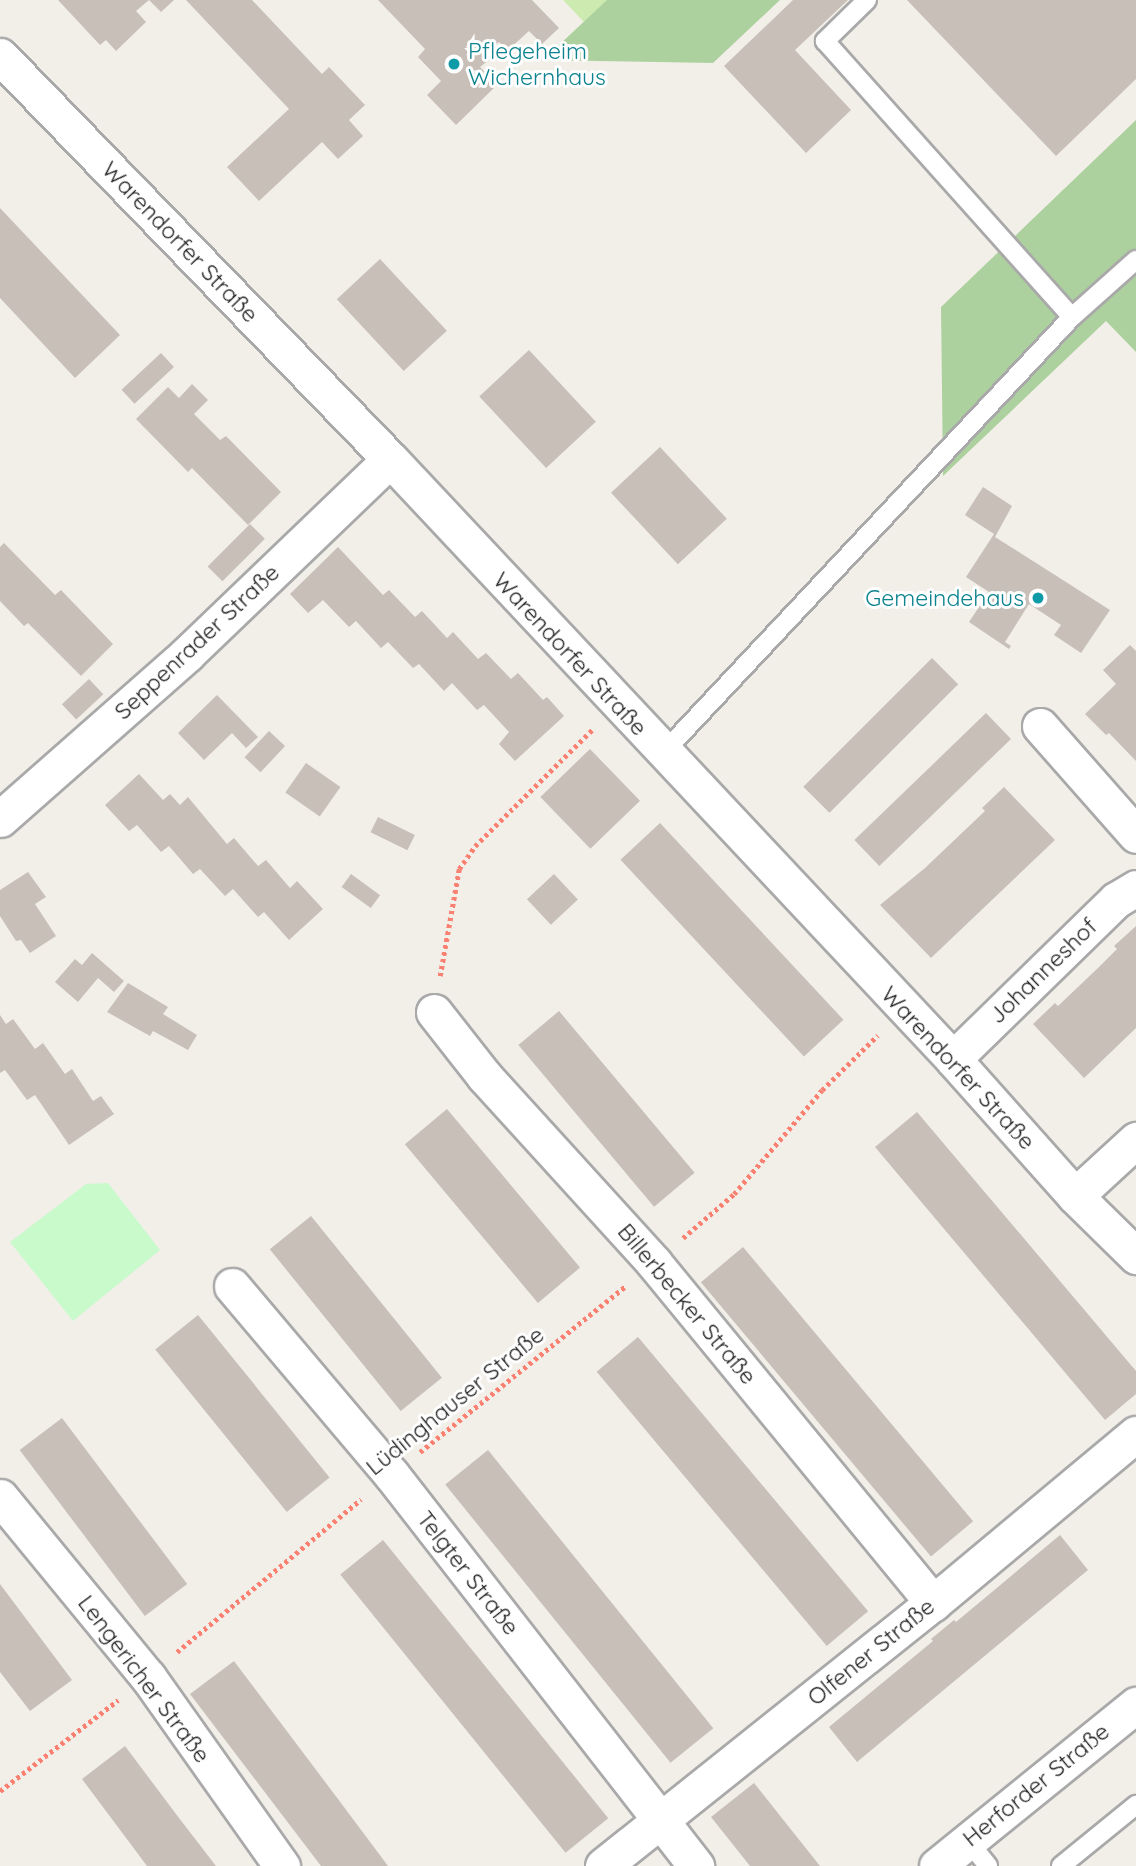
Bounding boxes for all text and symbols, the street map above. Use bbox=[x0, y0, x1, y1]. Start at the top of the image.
place label: Pflegeheim Wichernhaus bbox=[468, 37, 606, 91]
marker: Pflegeheim Wichernhaus bbox=[446, 56, 462, 72]
street label: Warendorfer Straße bbox=[96, 156, 264, 328]
street label: Seppenrader Straße bbox=[109, 559, 285, 725]
street label: Warendorfer Straße bbox=[487, 567, 653, 741]
place label: Gemeindehaus bbox=[865, 584, 1024, 612]
marker: Gemeindehaus bbox=[1030, 590, 1046, 606]
street label: Johanneshof bbox=[983, 913, 1103, 1029]
street label: Warendorfer Straße bbox=[875, 981, 1041, 1155]
street label: Billerbecker Straße bbox=[612, 1218, 762, 1390]
street label: Lüdinghauser Straße bbox=[361, 1321, 549, 1481]
street label: Telgter Straße bbox=[411, 1506, 525, 1640]
street label: Lengericher Straße bbox=[72, 1590, 216, 1768]
street label: Olfener Straße bbox=[802, 1593, 940, 1711]
street label: Herforder Straße bbox=[957, 1718, 1115, 1852]

